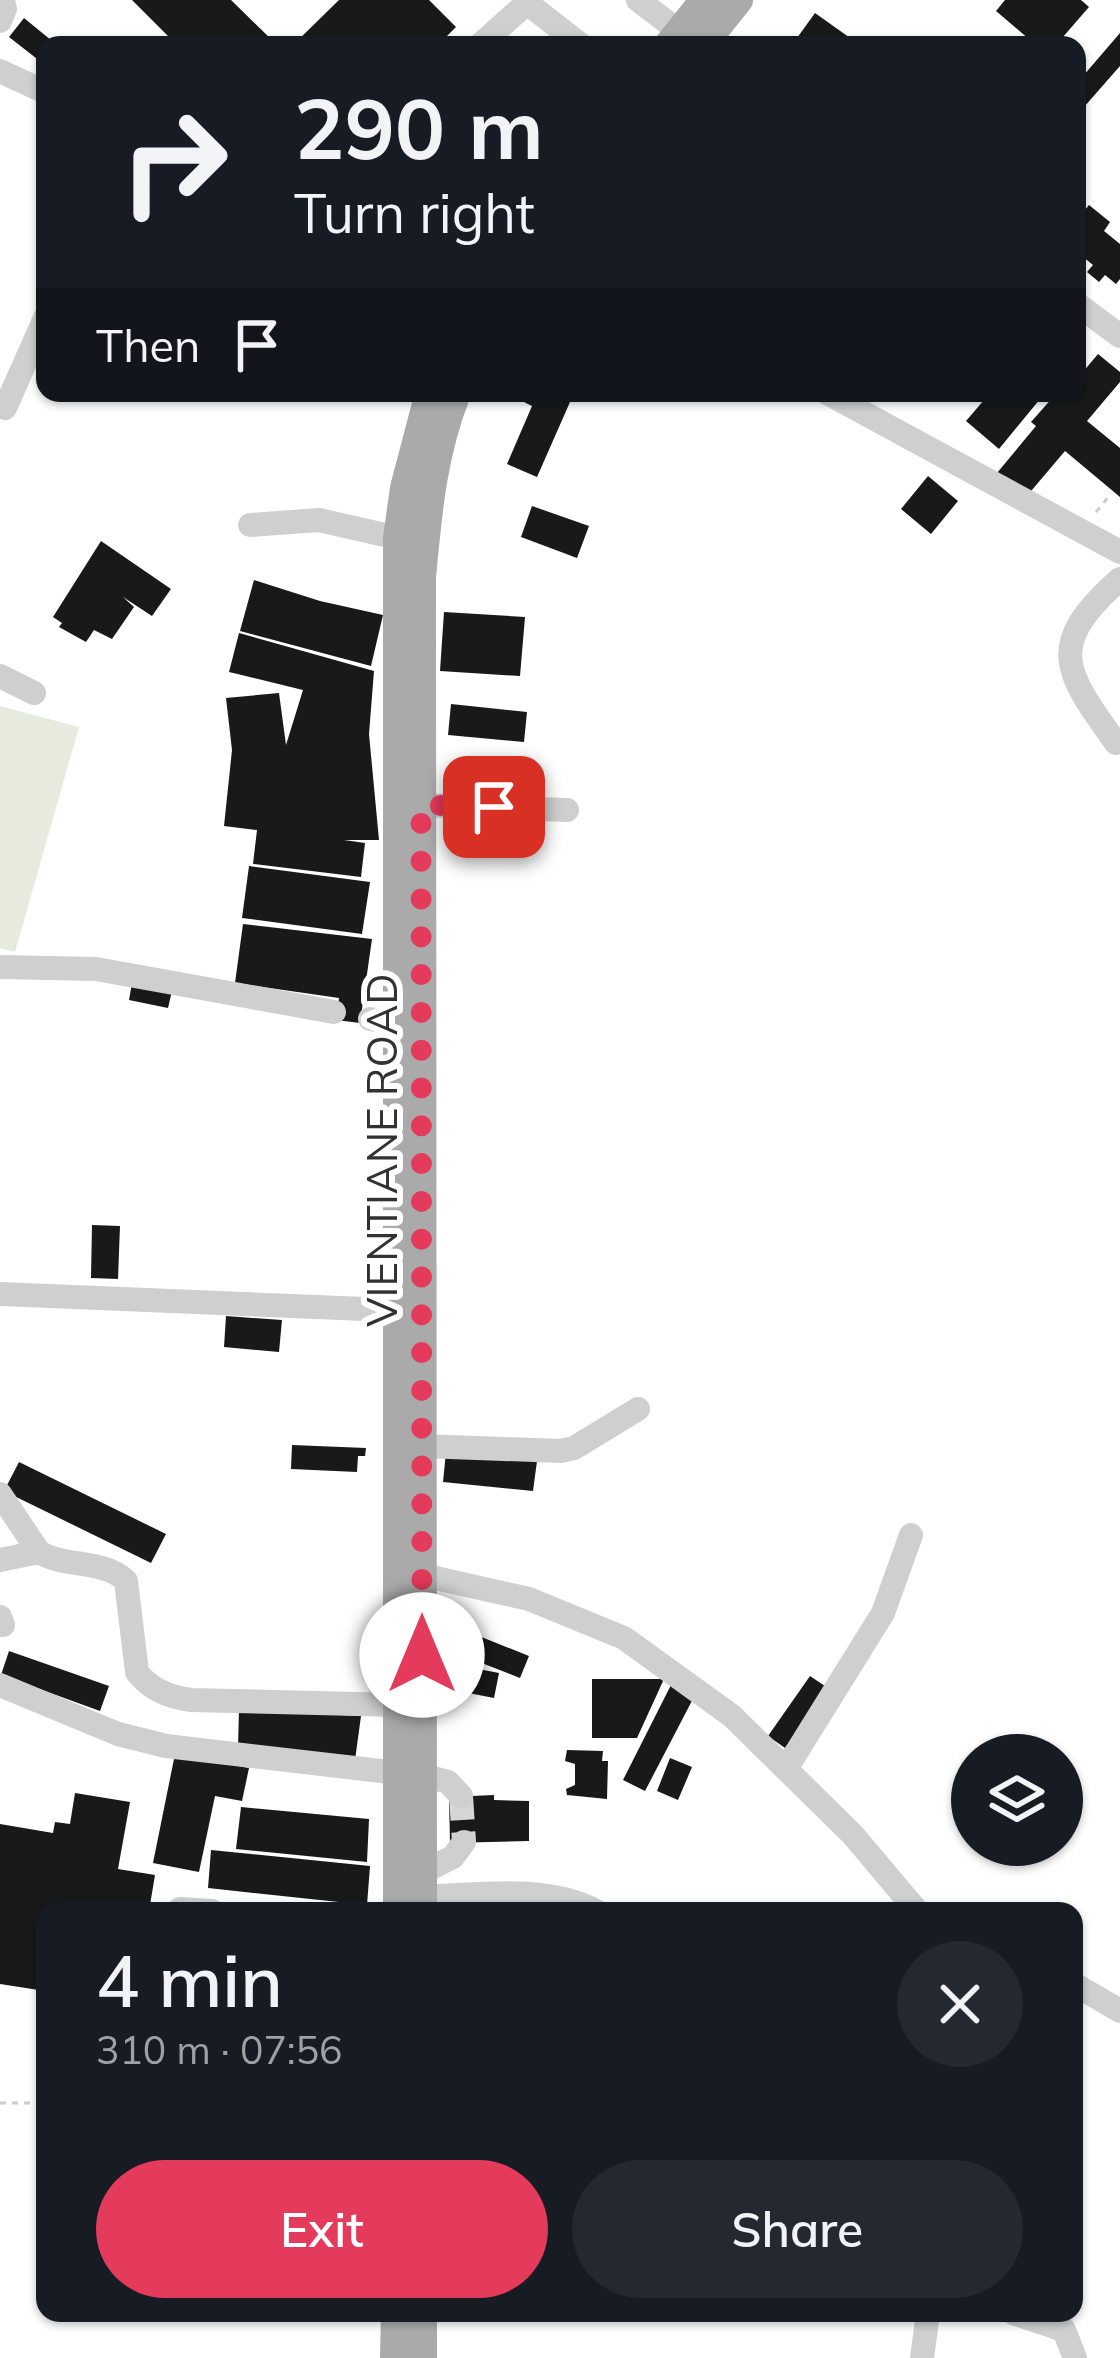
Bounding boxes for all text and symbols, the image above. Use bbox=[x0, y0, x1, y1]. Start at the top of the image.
text: 290 m bbox=[294, 75, 544, 180]
icon: right bbox=[96, 84, 252, 240]
text: Turn right bbox=[294, 179, 535, 247]
icon: arrive bbox=[224, 312, 290, 378]
text: Then bbox=[96, 317, 200, 373]
pin bbox=[443, 756, 545, 858]
icon: arrive bbox=[461, 774, 527, 840]
street label: VIENTIANE ROAD bbox=[355, 973, 408, 1327]
position arrow bbox=[359, 1592, 485, 1718]
map controls bbox=[951, 1734, 1083, 1866]
button: layers bbox=[951, 1734, 1083, 1866]
text: 4 min bbox=[96, 1935, 283, 2025]
button: close bbox=[897, 1941, 1023, 2067]
text: 310 m · 07:56 bbox=[96, 2025, 342, 2074]
button: Exit bbox=[96, 2160, 548, 2298]
button: Share bbox=[572, 2160, 1023, 2298]

